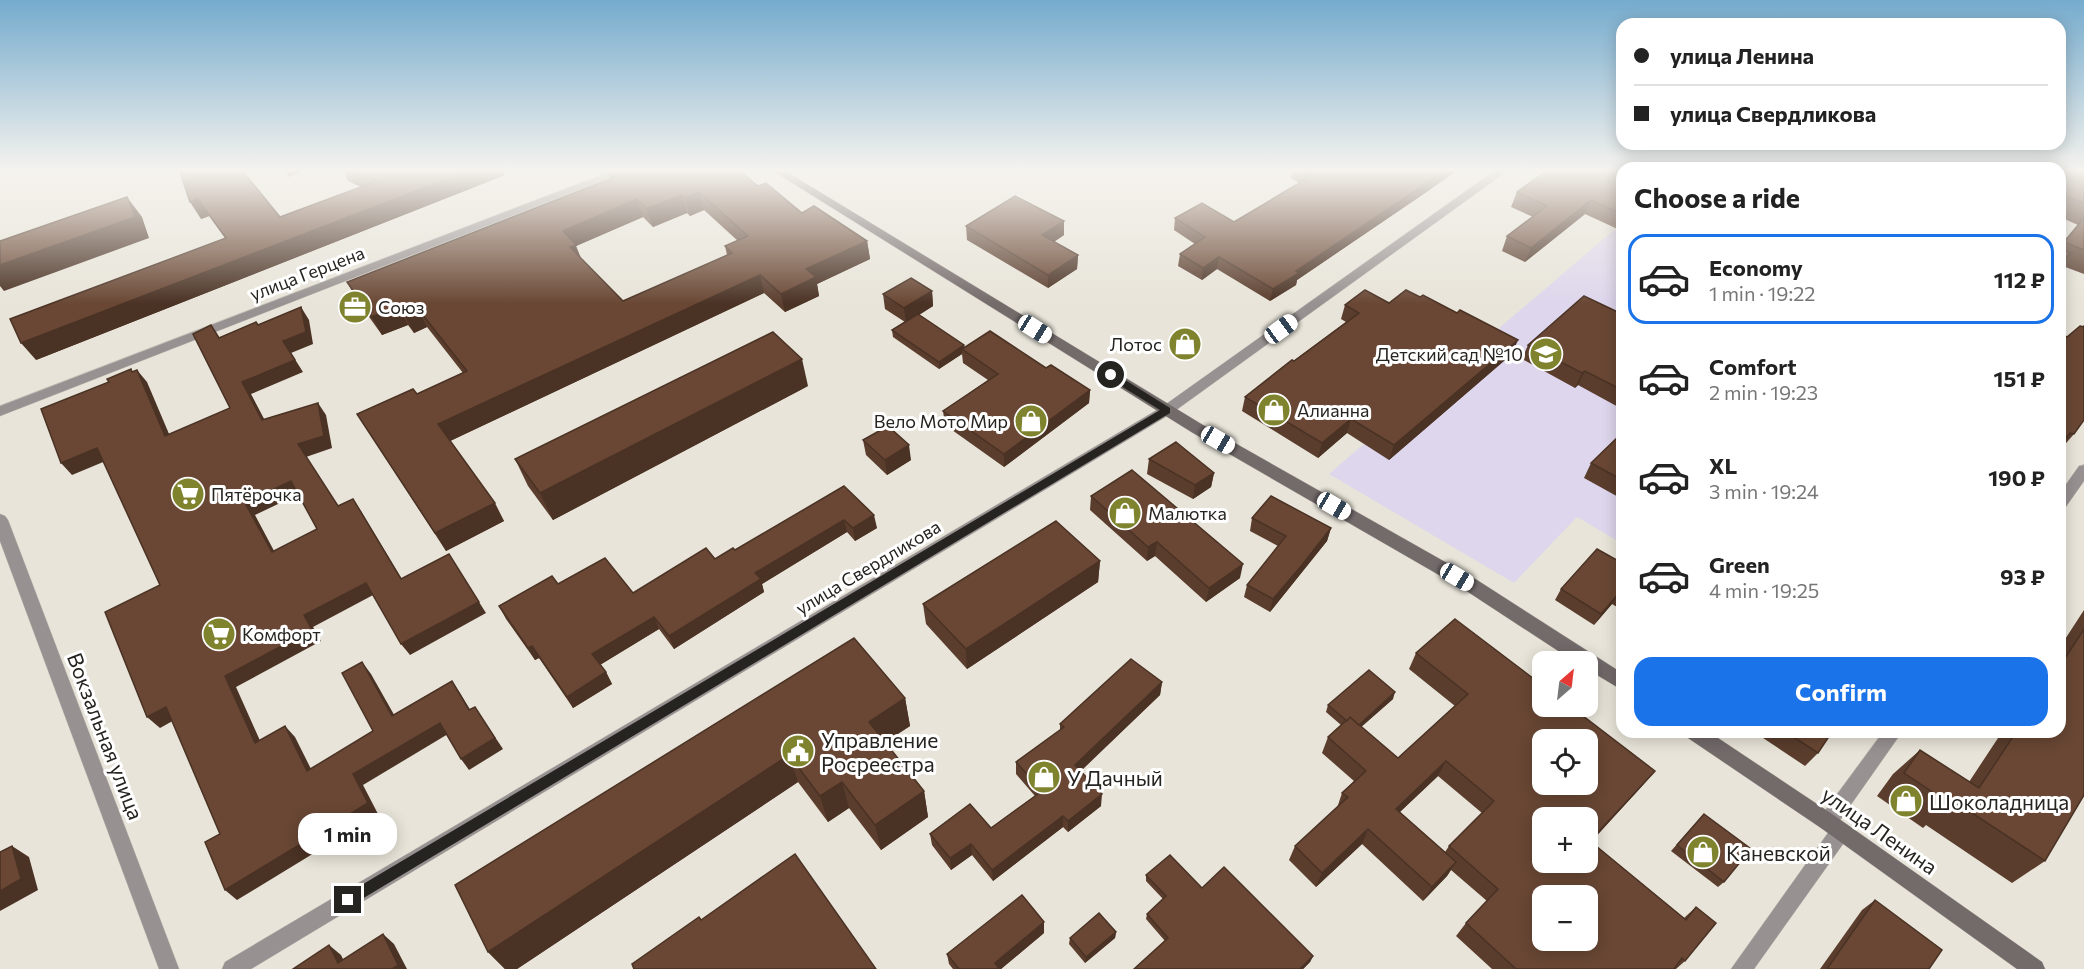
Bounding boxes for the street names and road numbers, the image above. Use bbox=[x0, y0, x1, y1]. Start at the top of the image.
street label: улица Герцена bbox=[247, 241, 367, 305]
street label: улица Свердликова bbox=[792, 515, 944, 619]
street label: Вокзальная улица bbox=[63, 649, 149, 823]
street label: улица Ленина bbox=[1817, 781, 1943, 879]

